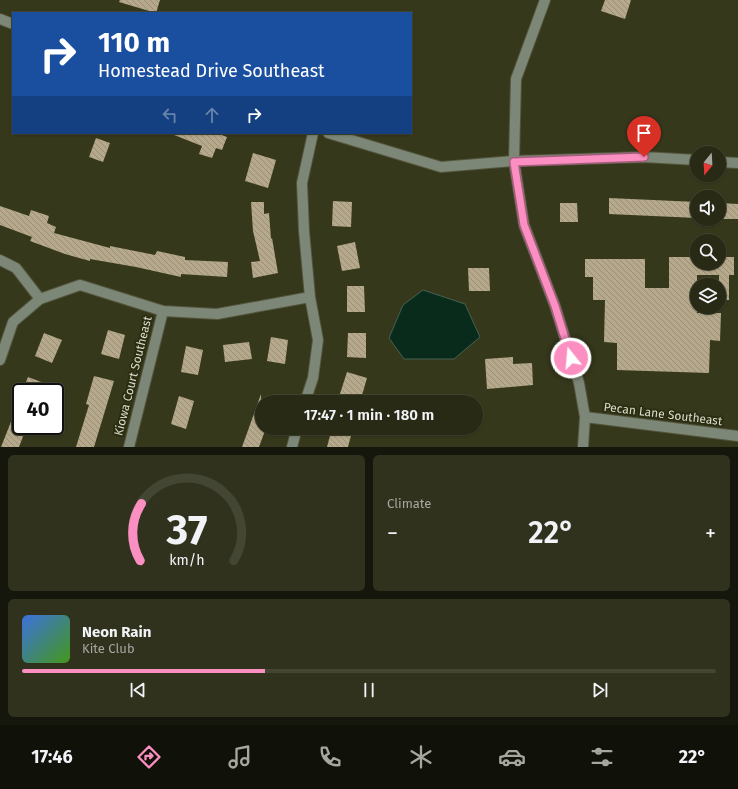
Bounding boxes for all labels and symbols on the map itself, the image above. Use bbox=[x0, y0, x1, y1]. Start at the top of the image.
pin bbox=[627, 116, 661, 157]
north arrow bbox=[690, 146, 726, 182]
street label: Kiowa Court Southeast bbox=[111, 314, 155, 437]
position arrow bbox=[550, 337, 592, 379]
speed limit sign: 40 bbox=[12, 383, 64, 435]
street label: Pecan Lane Southeast bbox=[603, 400, 724, 428]

